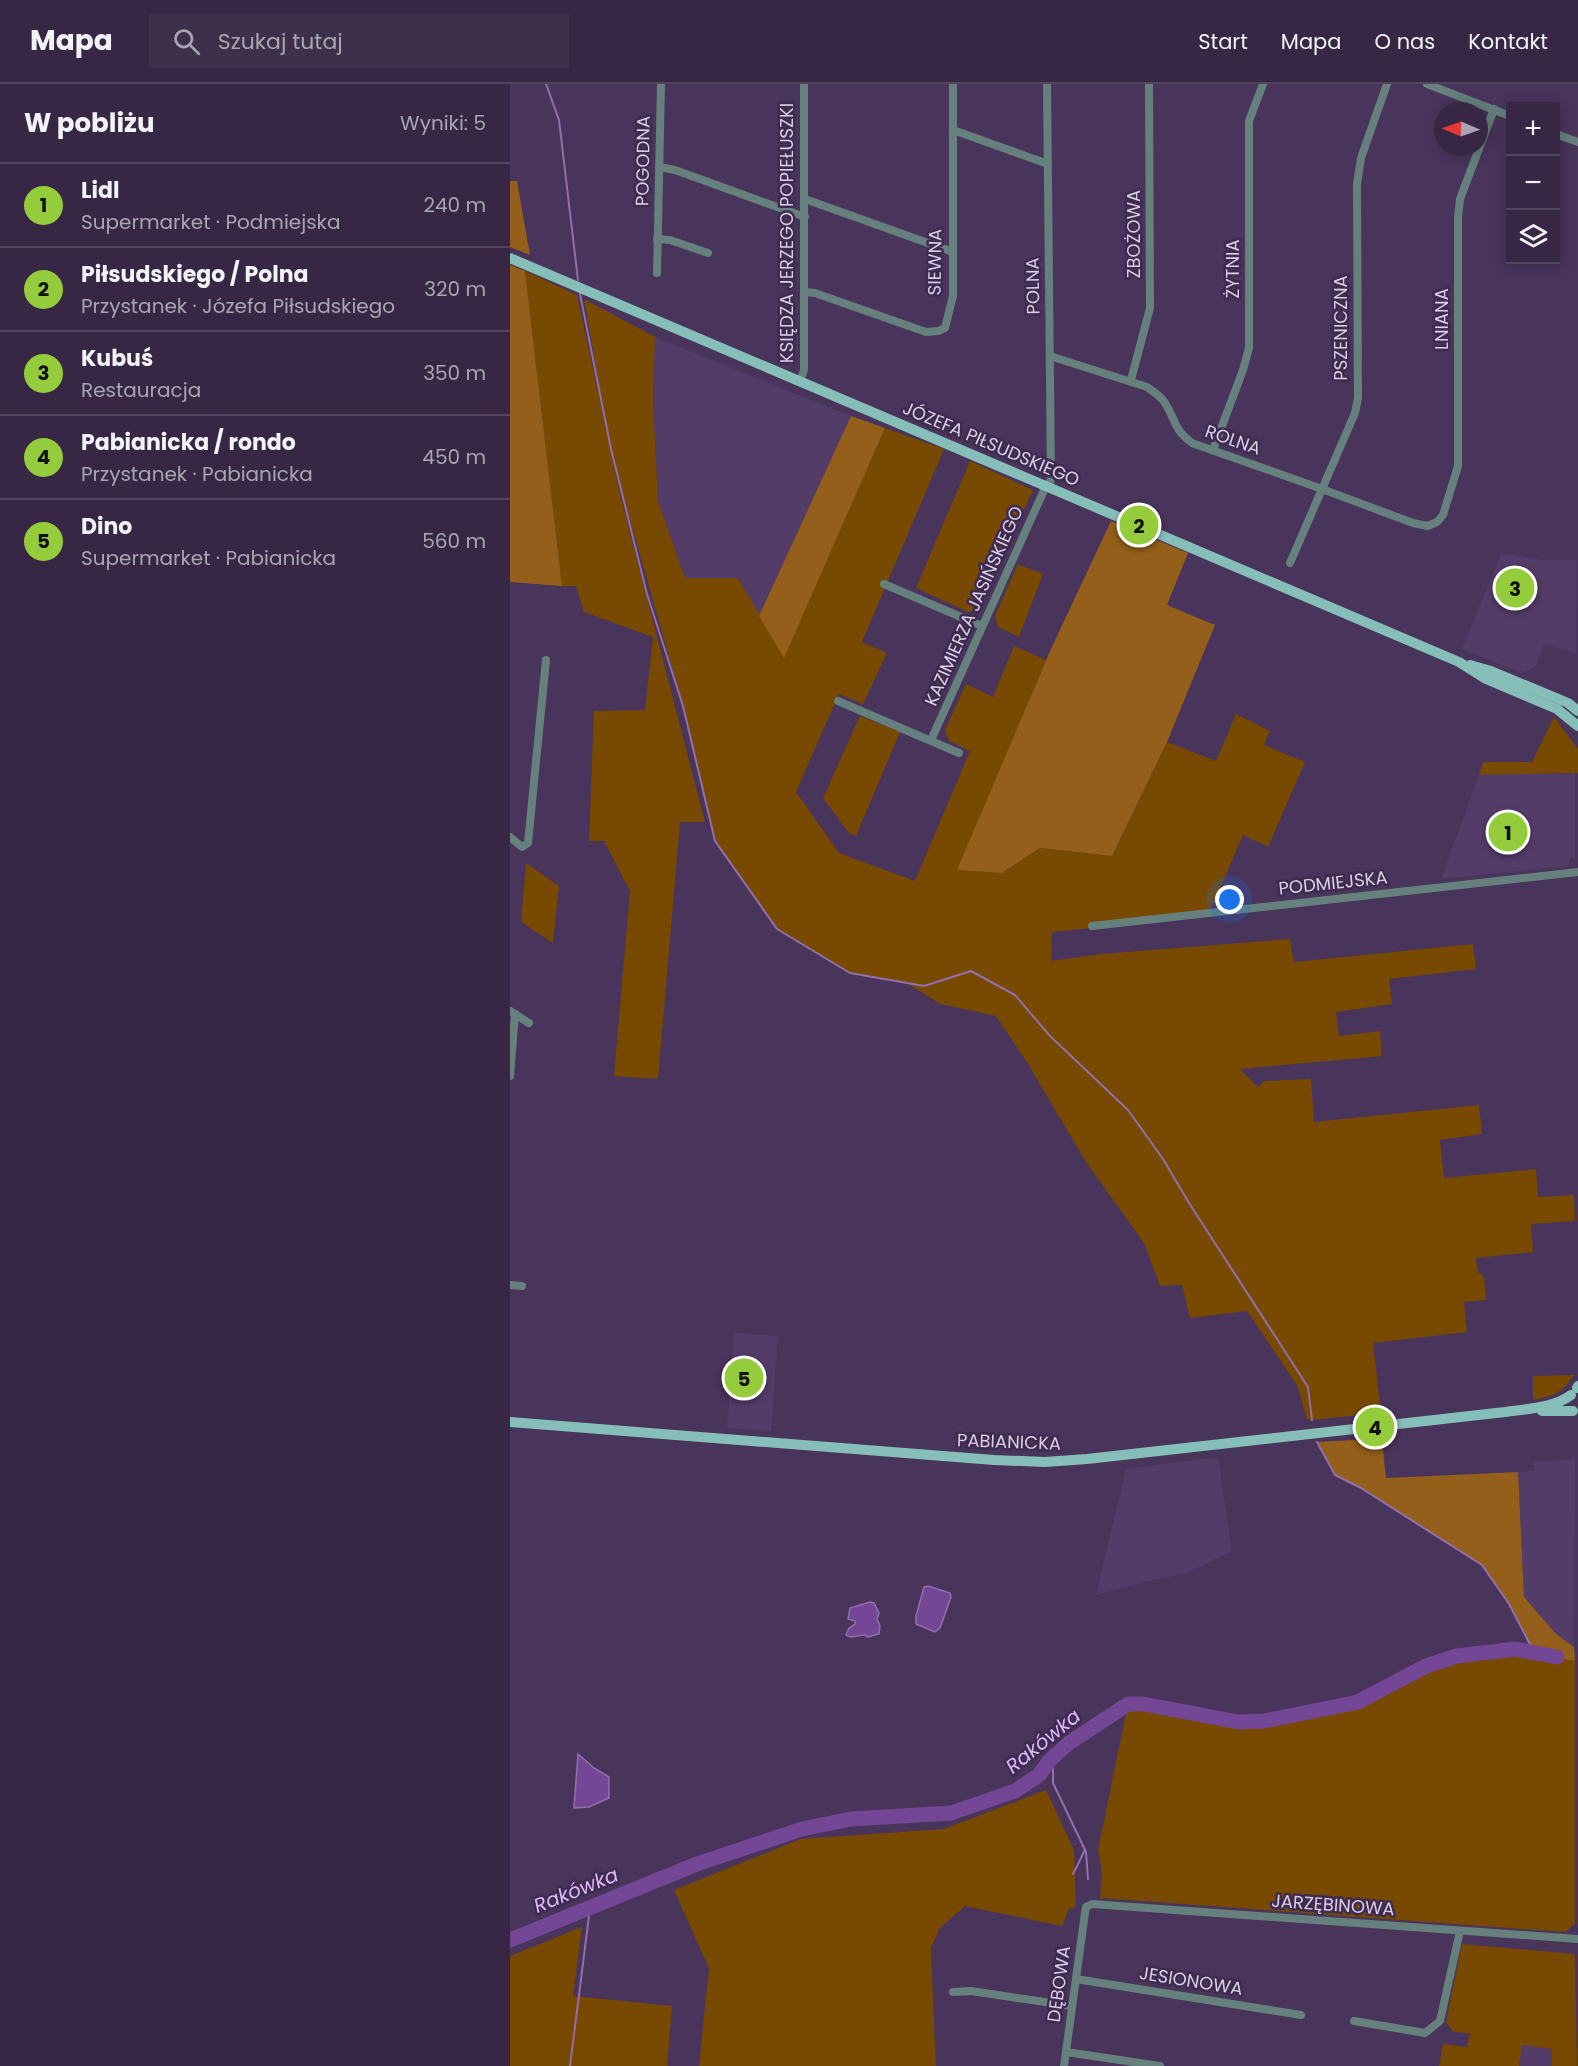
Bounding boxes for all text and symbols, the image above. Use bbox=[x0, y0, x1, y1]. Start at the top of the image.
search box bbox=[149, 14, 569, 68]
text: Mapa bbox=[30, 21, 113, 60]
icon: search bbox=[170, 25, 203, 58]
text: Szukaj tutaj bbox=[218, 26, 343, 57]
text: Start bbox=[1198, 27, 1248, 56]
text: Mapa bbox=[1281, 27, 1342, 56]
text: O nas bbox=[1375, 27, 1435, 56]
text: Kontakt bbox=[1468, 27, 1548, 56]
north arrow bbox=[1434, 102, 1488, 156]
map controls bbox=[1506, 102, 1560, 264]
button: + bbox=[1506, 102, 1560, 156]
street label: KSIĘDZA JERZEGO POPIEŁUSZKI bbox=[774, 103, 799, 363]
text: W pobliżu bbox=[24, 105, 155, 141]
text: Wyniki: 5 bbox=[400, 109, 486, 137]
street label: POGODNA bbox=[629, 116, 656, 206]
button: − bbox=[1506, 156, 1560, 210]
text: Lidl bbox=[81, 175, 119, 206]
street label: ZBOŻOWA bbox=[1121, 190, 1146, 278]
text: 1 bbox=[40, 191, 47, 219]
text: 240 m bbox=[423, 191, 486, 219]
text: Supermarket · Podmiejska bbox=[81, 208, 340, 236]
button: layers bbox=[1506, 210, 1560, 264]
street label: SIEWNA bbox=[921, 228, 948, 296]
street label: ŻYTNIA bbox=[1220, 239, 1245, 299]
street label: POLNA bbox=[1020, 257, 1045, 315]
text: Piłsudskiego / Polna bbox=[81, 259, 308, 290]
text: 2 bbox=[38, 275, 49, 303]
text: 320 m bbox=[424, 275, 486, 303]
street label: PSZENICZNA bbox=[1328, 275, 1353, 381]
street label: LNIANA bbox=[1429, 288, 1454, 350]
text: Przystanek · Józefa Piłsudskiego bbox=[81, 292, 395, 320]
text: Kubuś bbox=[81, 343, 153, 374]
text: 3 bbox=[37, 359, 50, 387]
text: 350 m bbox=[423, 359, 486, 387]
text: Restauracja bbox=[81, 376, 201, 404]
street label: JÓZEFA PIŁSUDSKIEGO bbox=[899, 395, 1084, 492]
street label: ROLNA bbox=[1202, 418, 1264, 461]
text: Pabianicka / rondo bbox=[81, 427, 296, 458]
text: 4 bbox=[37, 443, 50, 471]
text: 450 m bbox=[422, 443, 486, 471]
text: Przystanek · Pabianicka bbox=[81, 460, 313, 488]
street label: KAZIMIERZA JASIŃSKIEGO bbox=[918, 502, 1029, 710]
pin: 2 bbox=[1120, 502, 1158, 548]
text: Dino bbox=[81, 511, 132, 542]
text: 5 bbox=[37, 527, 50, 555]
text: 560 m bbox=[422, 527, 486, 555]
text: Supermarket · Pabianicka bbox=[81, 544, 336, 572]
pin: 3 bbox=[1496, 566, 1534, 610]
pin: 1 bbox=[1488, 810, 1528, 855]
street label: PODMIEJSKA bbox=[1277, 864, 1389, 901]
your location bbox=[1215, 885, 1244, 914]
pin: 5 bbox=[724, 1356, 764, 1400]
pin: 4 bbox=[1356, 1404, 1394, 1450]
street label: PABIANICKA bbox=[957, 1427, 1061, 1456]
water label: Rakówka bbox=[1000, 1702, 1086, 1780]
water label: Rakówka bbox=[529, 1860, 623, 1920]
street label: JARZĘBINOWA bbox=[1271, 1888, 1396, 1921]
street label: DĘBOWA bbox=[1041, 1944, 1076, 2024]
street label: JESIONOWA bbox=[1138, 1960, 1245, 2001]

